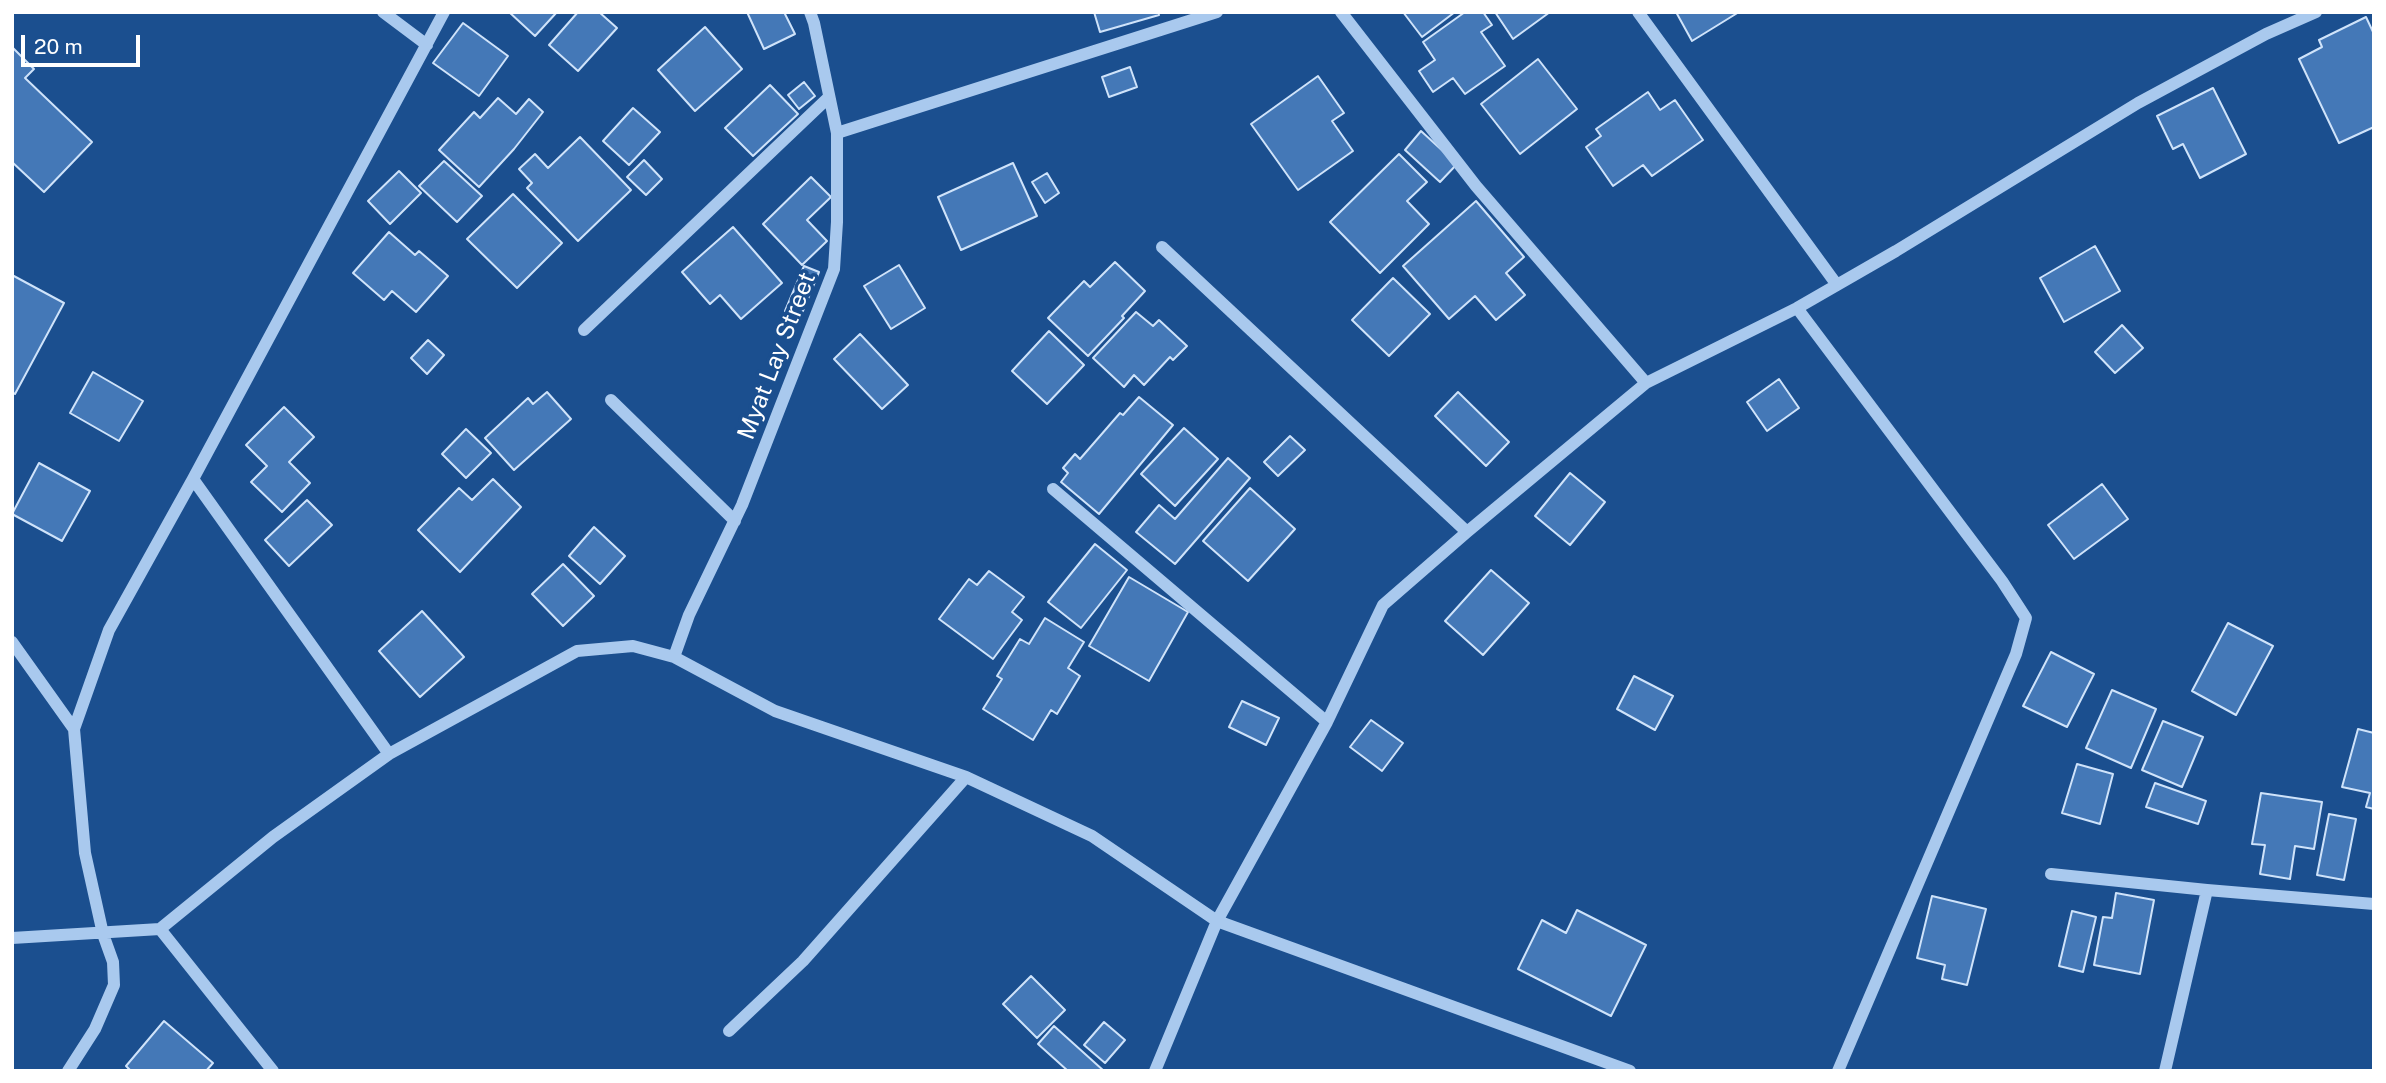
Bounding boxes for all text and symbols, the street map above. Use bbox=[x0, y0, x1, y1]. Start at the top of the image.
scale bar bbox=[24, 21, 144, 65]
text: 20 m bbox=[34, 34, 83, 59]
street label: Myat Lay Street bbox=[732, 268, 822, 444]

